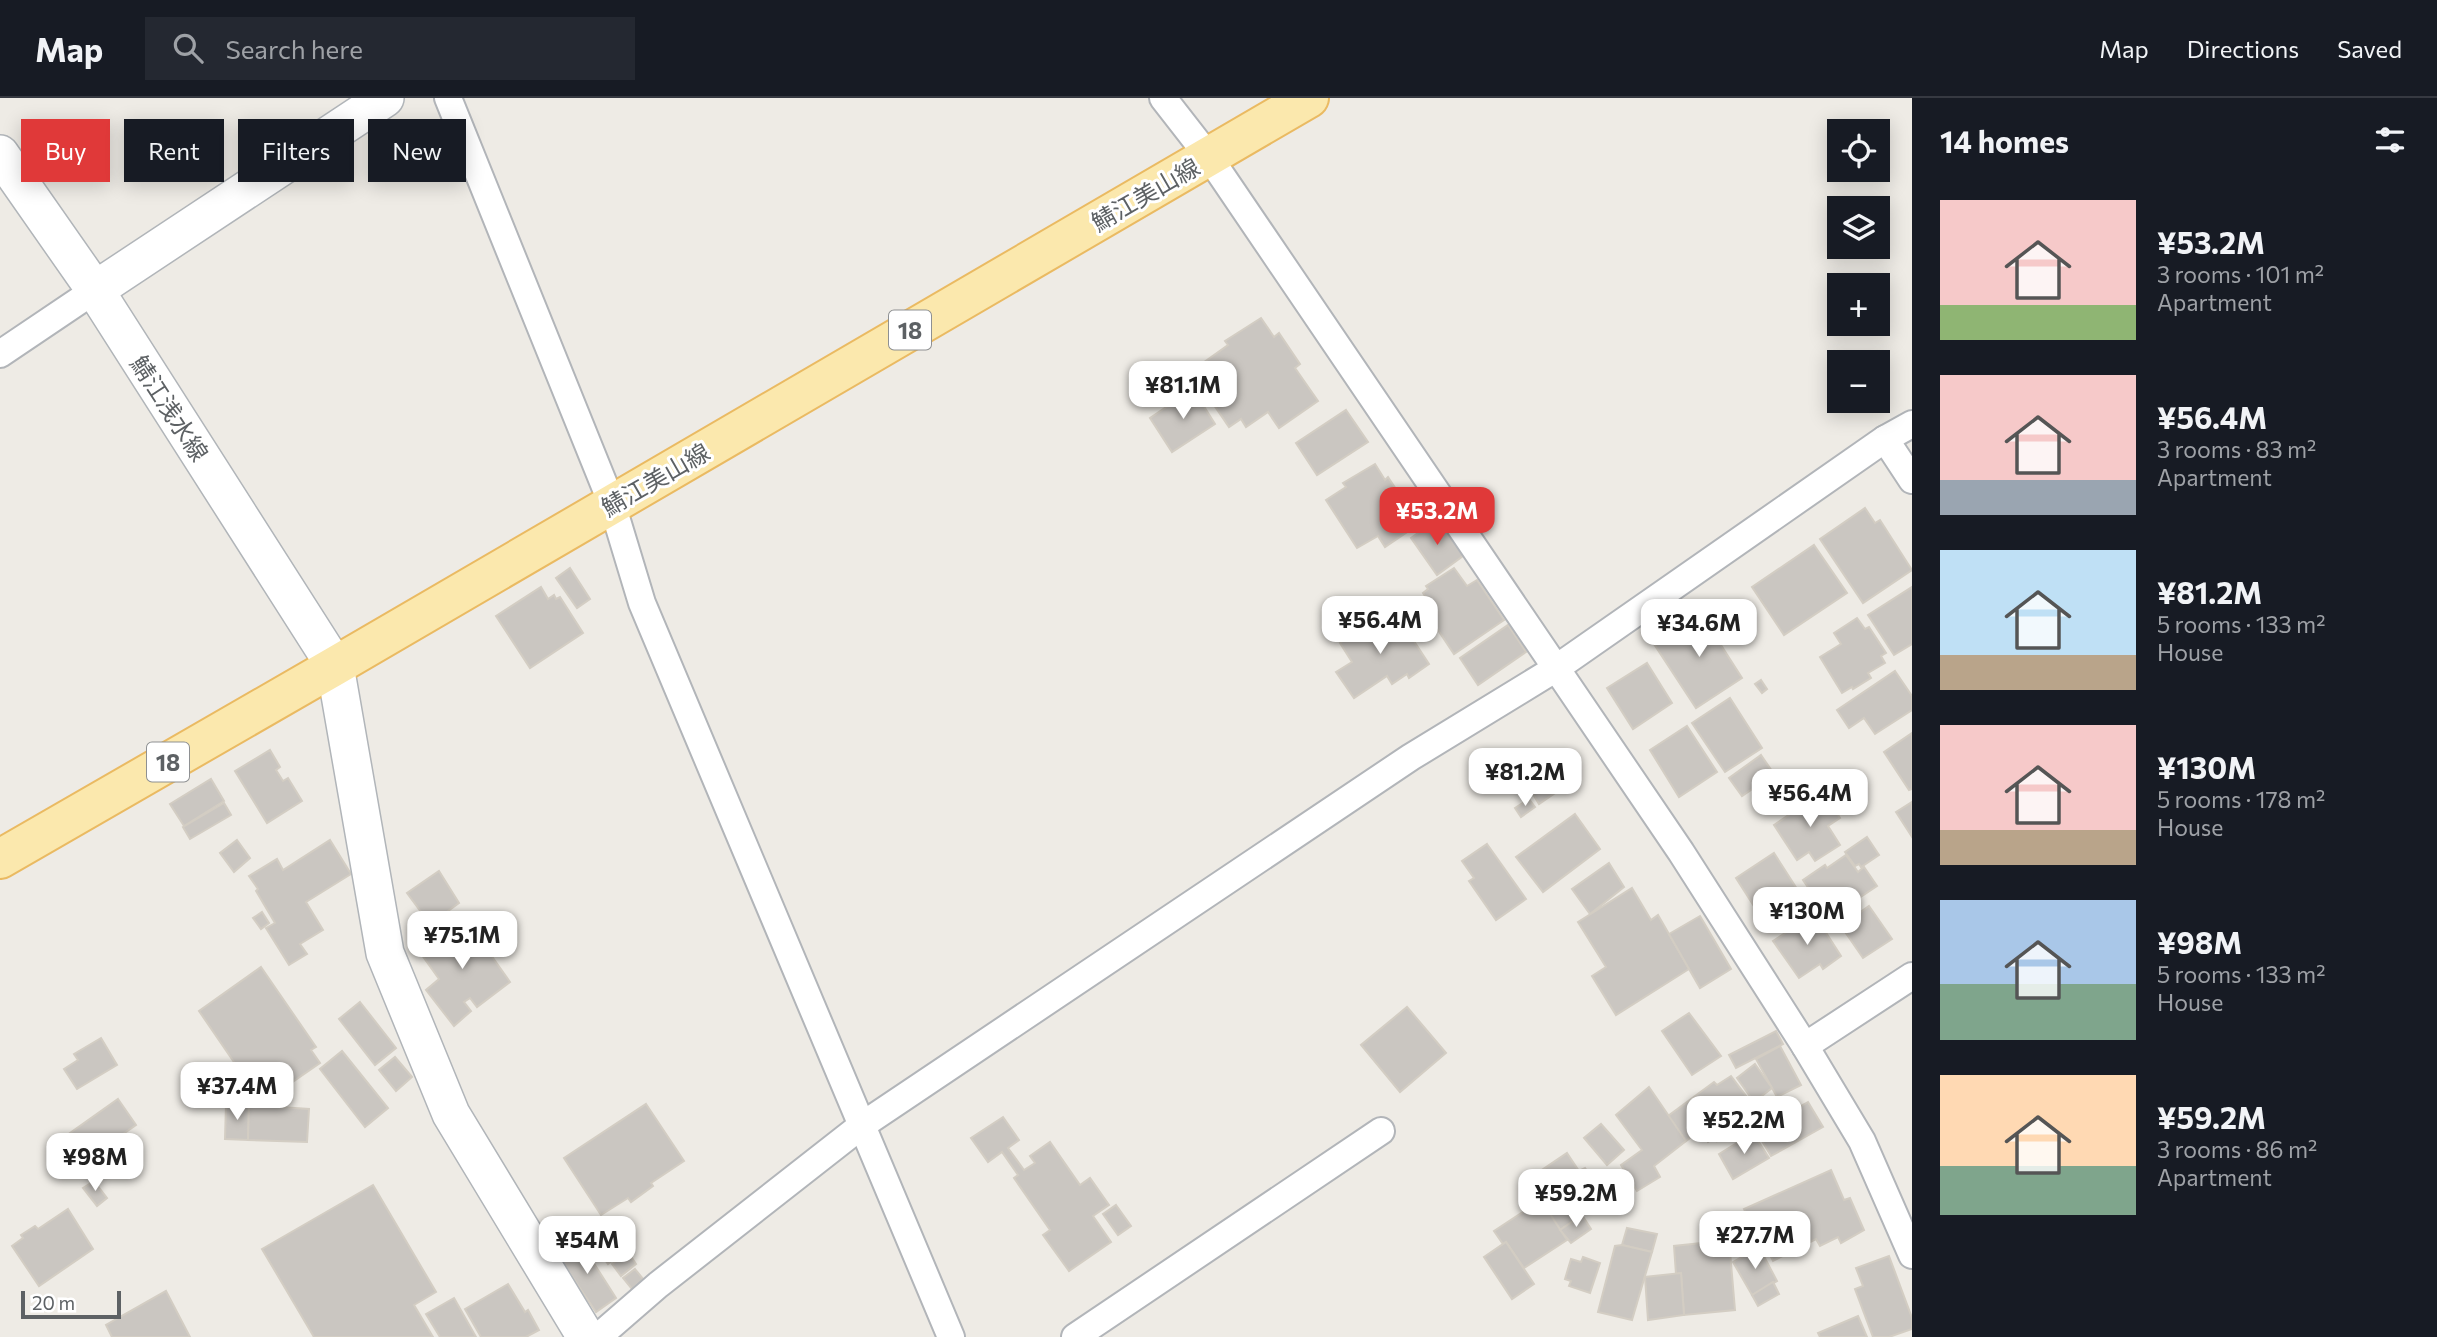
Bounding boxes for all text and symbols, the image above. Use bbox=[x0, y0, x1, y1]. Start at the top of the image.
search box bbox=[145, 17, 635, 80]
text: Map bbox=[35, 28, 103, 69]
icon: search bbox=[169, 29, 207, 67]
text: Search here bbox=[225, 33, 363, 64]
text: Map bbox=[2099, 34, 2149, 63]
text: Directions bbox=[2187, 34, 2299, 63]
text: Saved bbox=[2337, 34, 2402, 63]
chip: Buy bbox=[21, 119, 110, 182]
chip: Rent bbox=[124, 119, 224, 182]
chip: Filters bbox=[238, 119, 354, 182]
chip: New bbox=[368, 119, 466, 182]
map controls bbox=[1827, 119, 1890, 413]
button: locate bbox=[1827, 119, 1890, 182]
icon: filters bbox=[2371, 121, 2409, 159]
text: 14 homes bbox=[1940, 122, 2069, 159]
street label: 鯖江美山線 bbox=[1086, 151, 1204, 237]
button: layers bbox=[1827, 196, 1890, 259]
text: ¥53.2M bbox=[2157, 223, 2265, 260]
icon: home bbox=[1996, 228, 2080, 312]
text: 3 rooms · 101 m² bbox=[2157, 260, 2324, 288]
button: + bbox=[1827, 273, 1890, 336]
text: Apartment bbox=[2157, 288, 2272, 316]
road number: 18 bbox=[889, 311, 931, 350]
street label: 鯖江浅水線 bbox=[125, 350, 215, 466]
button: − bbox=[1827, 350, 1890, 413]
pin: ¥81.1M bbox=[1126, 362, 1240, 421]
text: ¥81.1M bbox=[1145, 370, 1221, 398]
text: ¥56.4M bbox=[2157, 398, 2267, 435]
icon: home bbox=[1996, 403, 2080, 487]
text: 3 rooms · 83 m² bbox=[2157, 435, 2316, 463]
street label: 鯖江美山線 bbox=[596, 436, 714, 522]
text: Apartment bbox=[2157, 463, 2272, 491]
pin: ¥53.2M bbox=[1380, 488, 1494, 547]
text: ¥53.2M bbox=[1396, 496, 1478, 524]
text: ¥81.2M bbox=[2157, 573, 2262, 610]
icon: home bbox=[1996, 578, 2080, 662]
pin: ¥56.4M bbox=[1323, 596, 1437, 656]
pin: ¥34.6M bbox=[1642, 600, 1756, 659]
text: ¥56.4M bbox=[1338, 605, 1422, 633]
text: ¥34.6M bbox=[1657, 608, 1741, 636]
text: 5 rooms · 133 m² bbox=[2157, 610, 2325, 638]
text: House bbox=[2157, 638, 2223, 666]
road number: 18 bbox=[147, 742, 189, 782]
pin: ¥81.2M bbox=[1468, 748, 1582, 808]
text: ¥130M bbox=[2157, 748, 2256, 785]
icon: home bbox=[1996, 753, 2080, 837]
text: ¥81.2M bbox=[1485, 757, 1565, 785]
pin: ¥56.4M bbox=[1753, 770, 1867, 829]
text: ¥56.4M bbox=[1768, 778, 1852, 806]
text: 5 rooms · 178 m² bbox=[2157, 785, 2325, 813]
text: House bbox=[2157, 813, 2223, 841]
pin: ¥130M bbox=[1758, 888, 1856, 947]
text: ¥130M bbox=[1769, 896, 1845, 924]
pin: ¥75.1M bbox=[405, 912, 519, 971]
text: ¥75.1M bbox=[423, 920, 501, 948]
text: ¥98M bbox=[2157, 923, 2242, 960]
icon: home bbox=[1996, 928, 2080, 1012]
text: 5 rooms · 133 m² bbox=[2157, 960, 2325, 988]
text: House bbox=[2157, 988, 2223, 1016]
pin: ¥37.4M bbox=[180, 1062, 294, 1122]
text: ¥37.4M bbox=[197, 1071, 278, 1099]
pin: ¥52.2M bbox=[1687, 1096, 1801, 1156]
text: ¥59.2M bbox=[2157, 1098, 2266, 1135]
icon: home bbox=[1996, 1103, 2080, 1187]
text: ¥52.2M bbox=[1703, 1105, 1785, 1133]
pin: ¥98M bbox=[54, 1134, 136, 1193]
text: 3 rooms · 86 m² bbox=[2157, 1135, 2317, 1163]
text: ¥98M bbox=[62, 1142, 128, 1170]
text: Apartment bbox=[2157, 1163, 2272, 1191]
pin: ¥59.2M bbox=[1519, 1170, 1633, 1229]
text: ¥59.2M bbox=[1534, 1178, 1618, 1206]
pin: ¥27.7M bbox=[1698, 1212, 1812, 1271]
pin: ¥54M bbox=[546, 1216, 628, 1276]
text: ¥27.7M bbox=[1715, 1220, 1795, 1248]
text: ¥54M bbox=[555, 1225, 619, 1253]
scale bar bbox=[21, 1288, 121, 1320]
text: 20 m bbox=[32, 1291, 75, 1314]

